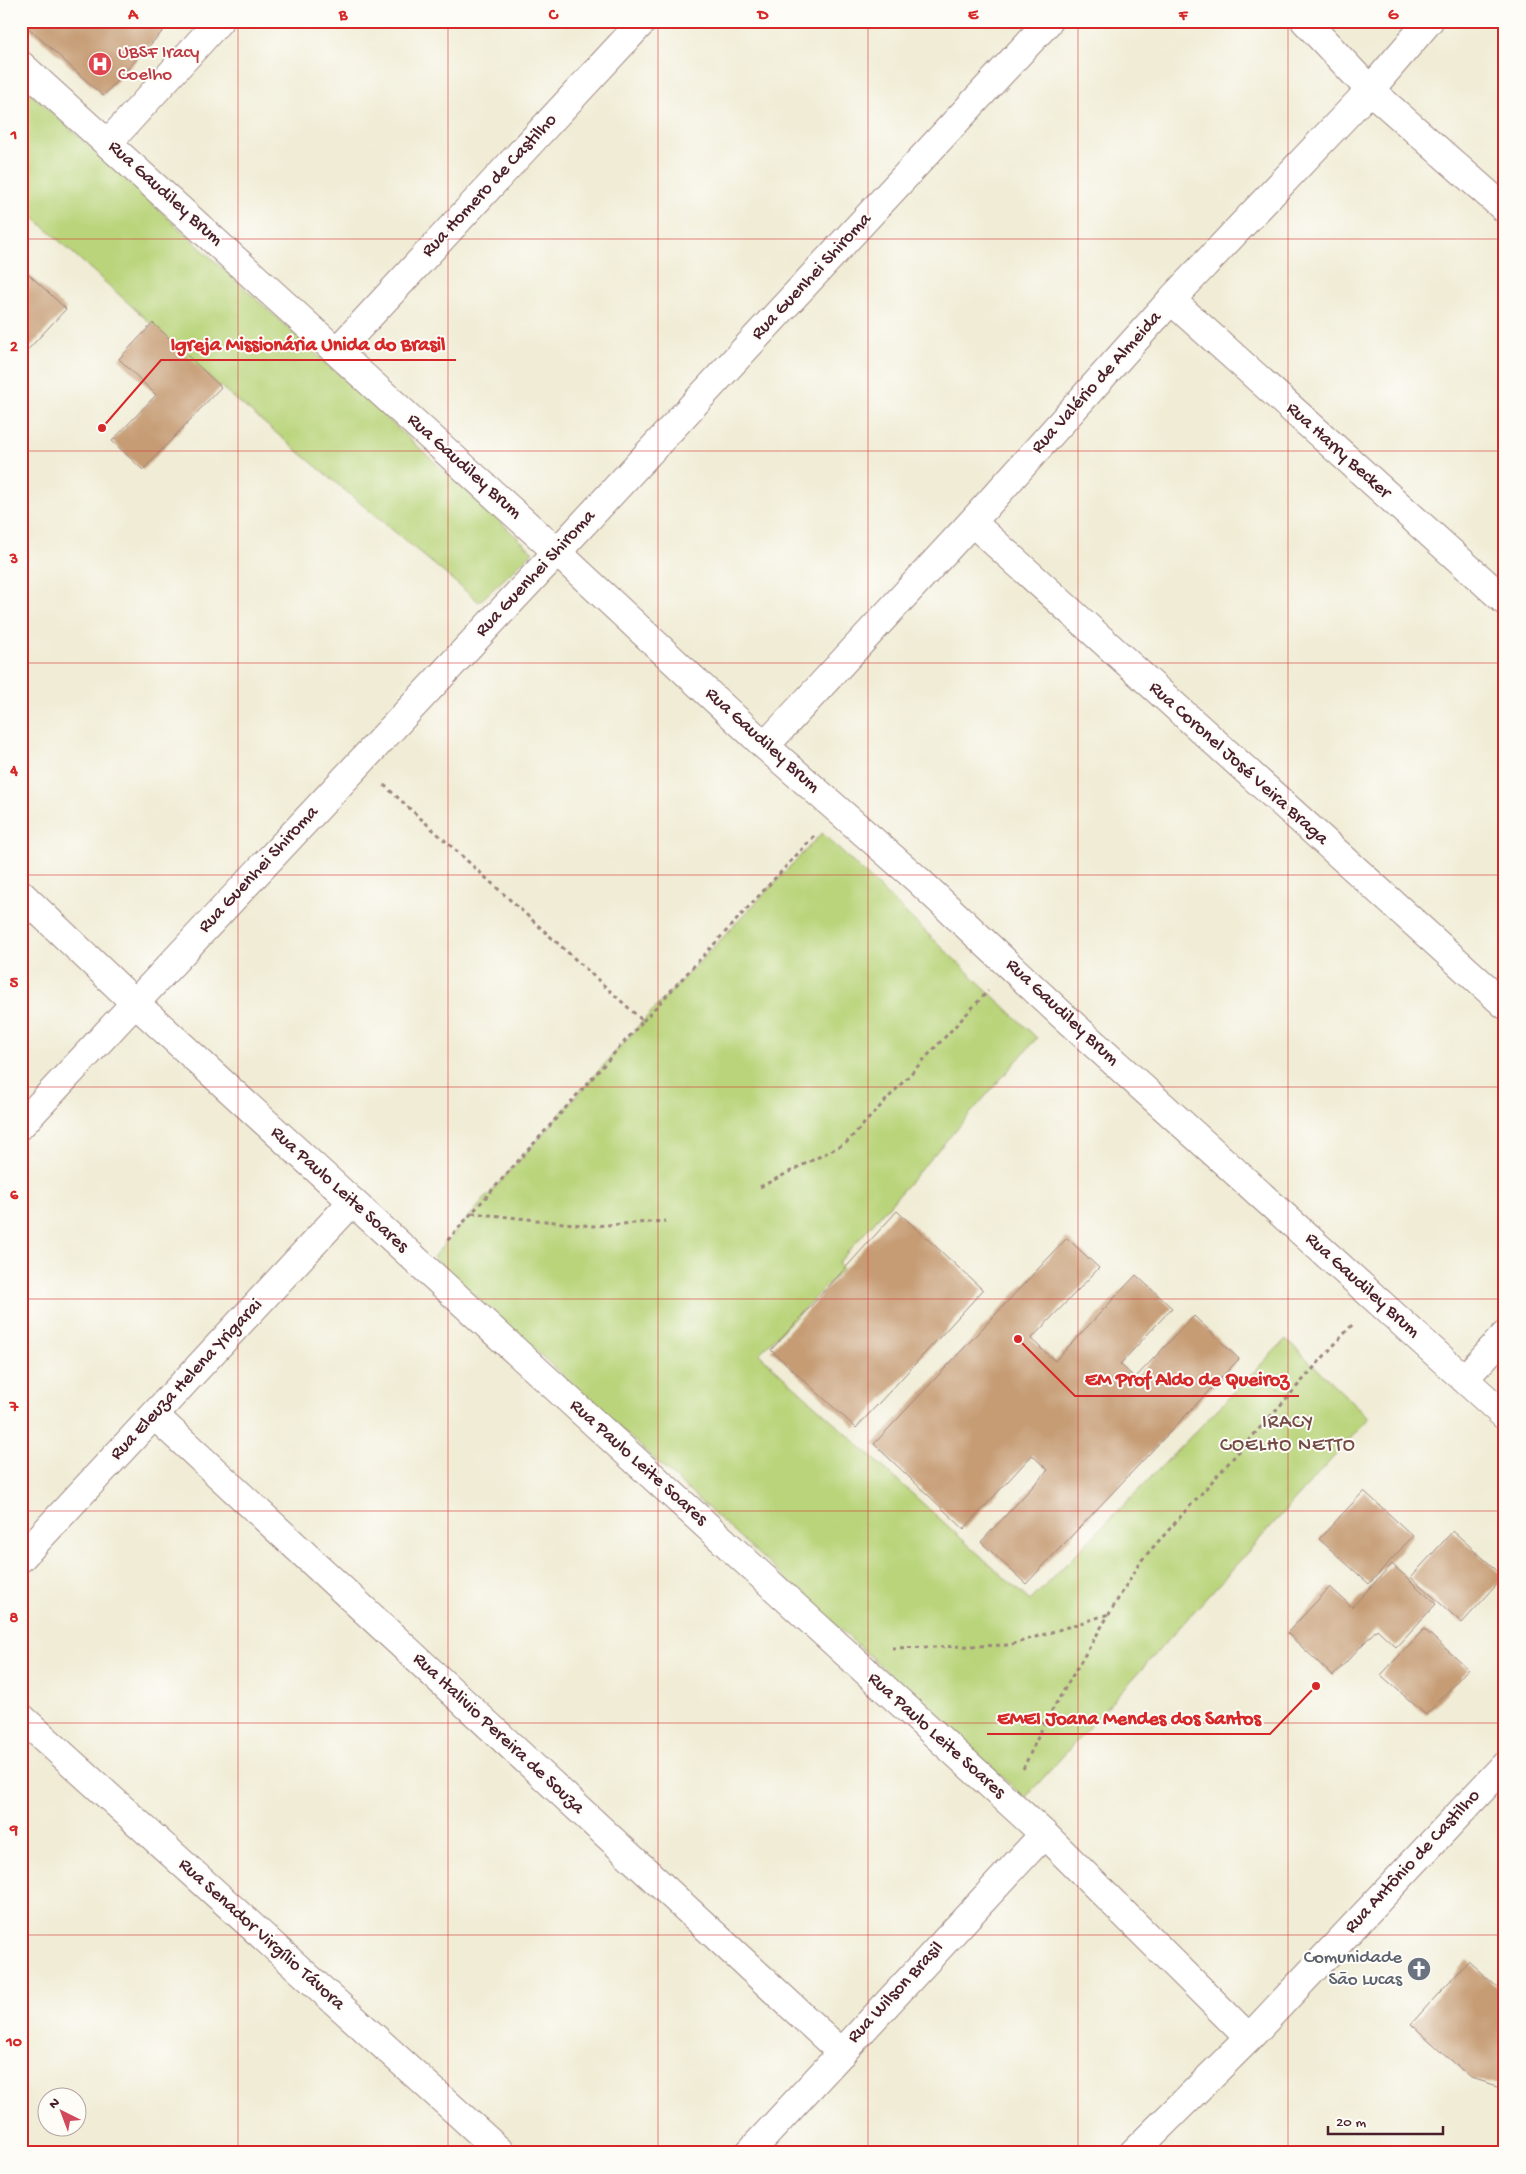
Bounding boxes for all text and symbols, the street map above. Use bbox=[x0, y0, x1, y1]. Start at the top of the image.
text: A bbox=[127, 7, 139, 26]
text: B bbox=[338, 7, 348, 26]
text: C bbox=[548, 7, 559, 26]
text: D bbox=[756, 7, 769, 26]
text: E bbox=[968, 7, 979, 26]
text: F bbox=[1178, 7, 1189, 26]
text: G bbox=[1388, 7, 1399, 26]
place label: UBSF Iracy Coelho bbox=[118, 42, 200, 87]
hospital icon: UBSF Iracy Coelho bbox=[87, 51, 113, 77]
street label: Rua Homero de Castilho bbox=[417, 109, 563, 263]
text: 1 bbox=[10, 127, 17, 146]
street label: Rua Gaudiley Brum bbox=[103, 136, 228, 252]
street label: Rua Guenhei Shiroma bbox=[747, 207, 878, 346]
street label: Rua Valério de Almeida bbox=[1027, 306, 1168, 459]
callout: Igreja Missionária Unida do Brasil bbox=[161, 325, 456, 360]
text: Igreja Missionária Unida do Brasil bbox=[170, 335, 446, 358]
text: 2 bbox=[10, 339, 18, 358]
street label: Rua Harry Becker bbox=[1281, 398, 1397, 506]
street label: Rua Gaudiley Brum bbox=[402, 409, 527, 525]
street label: Rua Guenhei Shiroma bbox=[471, 504, 602, 643]
text: 3 bbox=[9, 551, 18, 570]
street label: Rua Coronel José Veira Braga bbox=[1143, 677, 1334, 852]
street label: Rua Gaudiley Brum bbox=[700, 683, 825, 799]
text: 4 bbox=[9, 763, 18, 782]
street label: Rua Guenhei Shiroma bbox=[194, 800, 325, 939]
street label: Rua Gaudiley Brum bbox=[1000, 954, 1124, 1072]
text: 5 bbox=[10, 975, 19, 994]
street label: Rua Paulo Leite Soares bbox=[265, 1122, 414, 1259]
text: 6 bbox=[10, 1187, 19, 1206]
street label: Rua Gaudiley Brum bbox=[1300, 1228, 1425, 1344]
street label: Rua Eleuza Helena Yrigarai bbox=[106, 1294, 268, 1466]
callout: EM Prof Aldo de Queiroz bbox=[1075, 1361, 1299, 1396]
text: EM Prof Aldo de Queiroz bbox=[1085, 1370, 1290, 1393]
street label: Rua Paulo Leite Soares bbox=[564, 1395, 713, 1532]
text: 7 bbox=[9, 1399, 19, 1418]
district label: IRACY COELHO NETTO bbox=[1220, 1412, 1356, 1458]
text: 8 bbox=[10, 1610, 19, 1629]
street label: Rua Italivio Pereira de Souza bbox=[407, 1648, 590, 1821]
street label: Rua Paulo Leite Soares bbox=[862, 1668, 1011, 1805]
callout: EMEI Joana Mendes dos Santos bbox=[987, 1699, 1270, 1734]
text: EMEI Joana Mendes dos Santos bbox=[997, 1709, 1262, 1732]
street label: Rua Antônio de Castilho bbox=[1340, 1785, 1486, 1939]
text: 9 bbox=[9, 1822, 18, 1841]
street label: Rua Senador Virgílio Távora bbox=[173, 1854, 350, 2017]
street label: Rua Wilson Brasil bbox=[843, 1937, 949, 2049]
place label: Comunidade São Lucas bbox=[1304, 1947, 1403, 1992]
church icon: Comunidade São Lucas bbox=[1406, 1956, 1432, 1982]
text: 10 bbox=[5, 2034, 22, 2053]
north arrow bbox=[38, 2086, 88, 2136]
text: N bbox=[46, 2095, 64, 2114]
scale bar bbox=[1328, 2104, 1444, 2136]
text: 20 m bbox=[1336, 2114, 1366, 2132]

